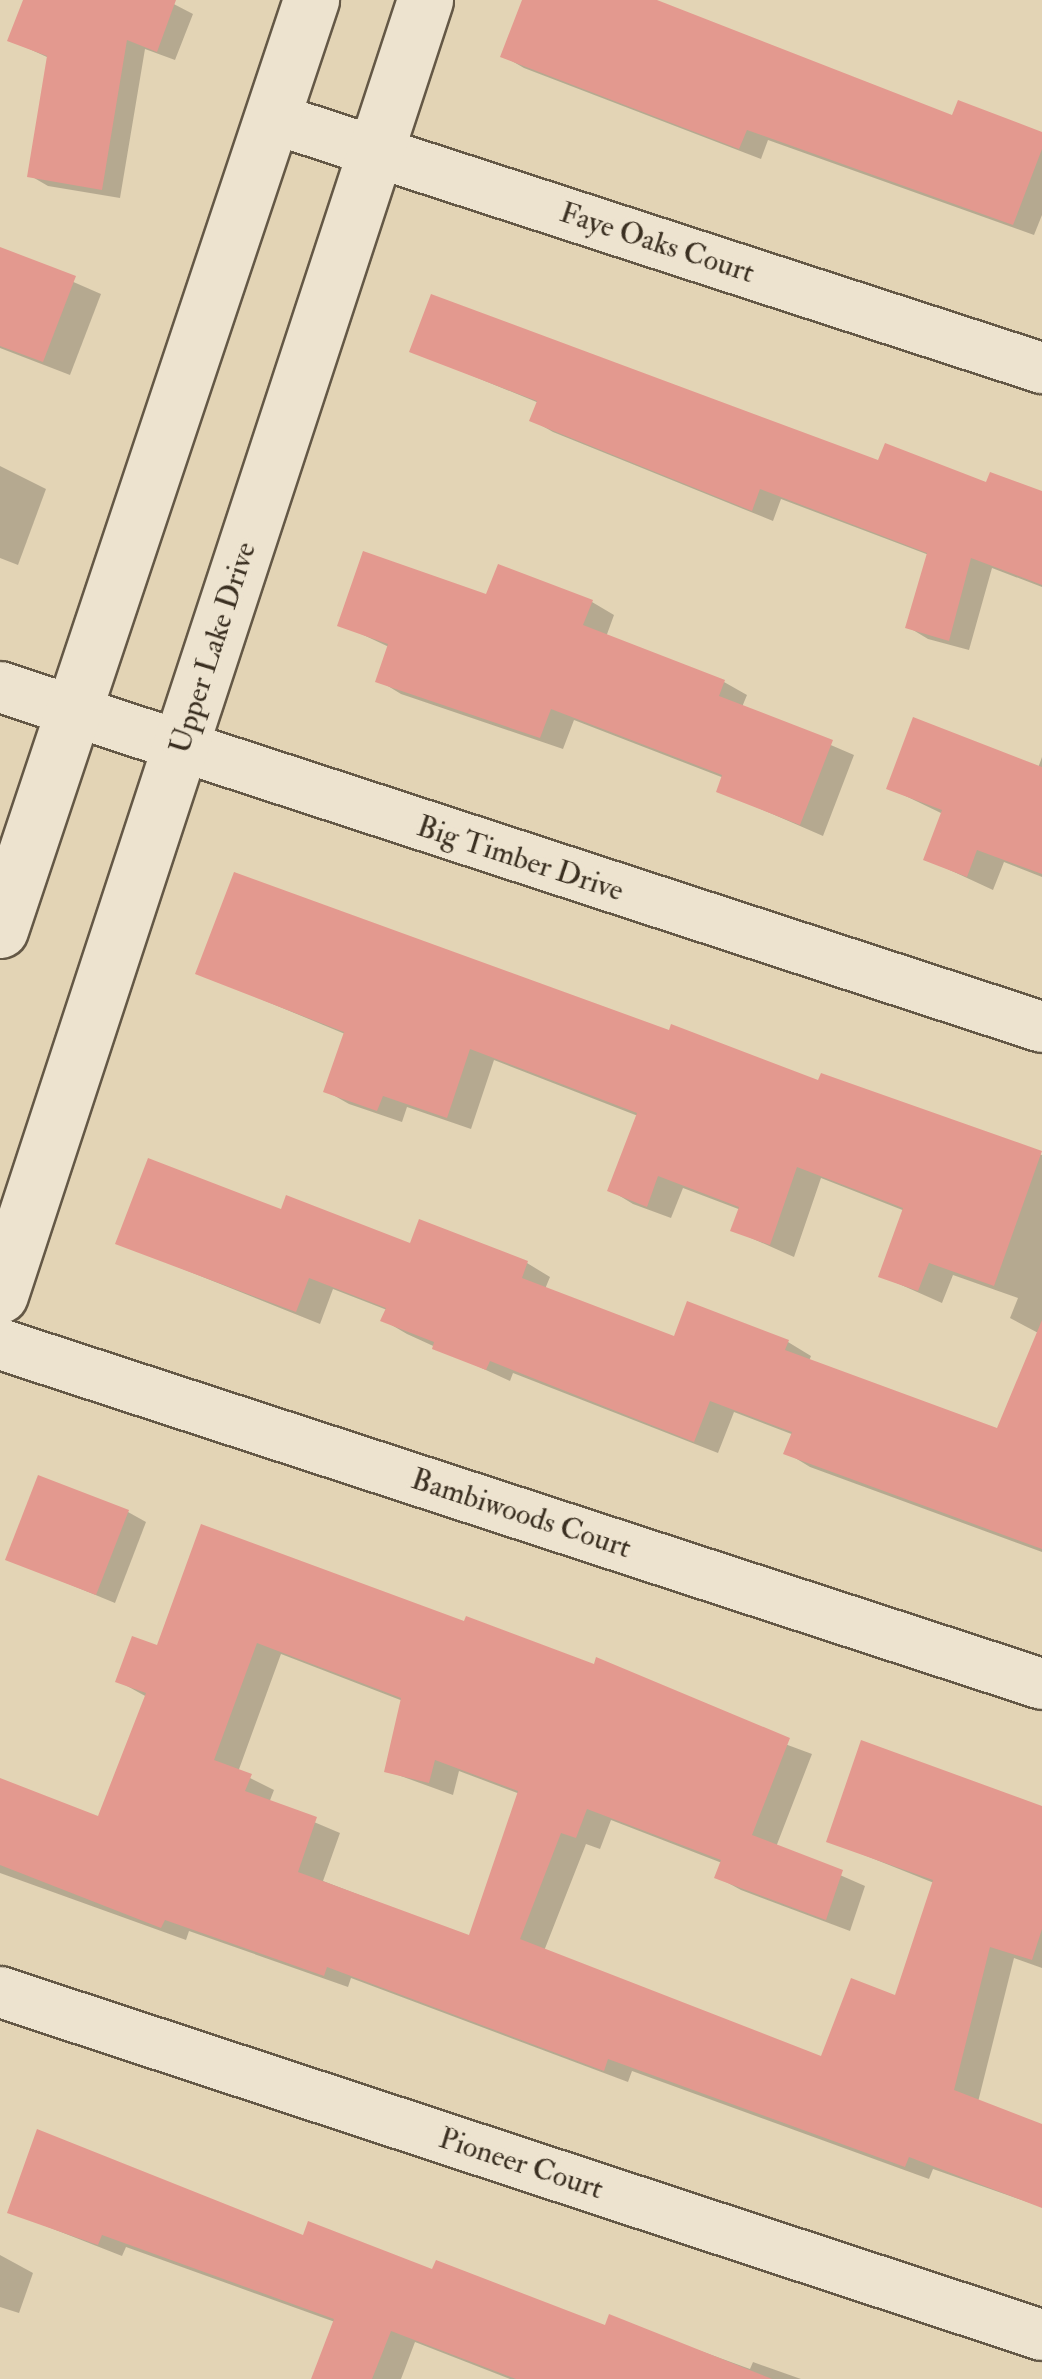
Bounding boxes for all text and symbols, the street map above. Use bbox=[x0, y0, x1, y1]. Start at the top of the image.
street label: Faye Oaks Court bbox=[555, 195, 759, 291]
street label: Upper Lake Drive bbox=[162, 538, 264, 758]
street label: Big Timber Drive bbox=[412, 809, 628, 909]
street label: Bambiwoods Court bbox=[407, 1462, 635, 1566]
street label: Pioneer Court bbox=[434, 2121, 608, 2207]

